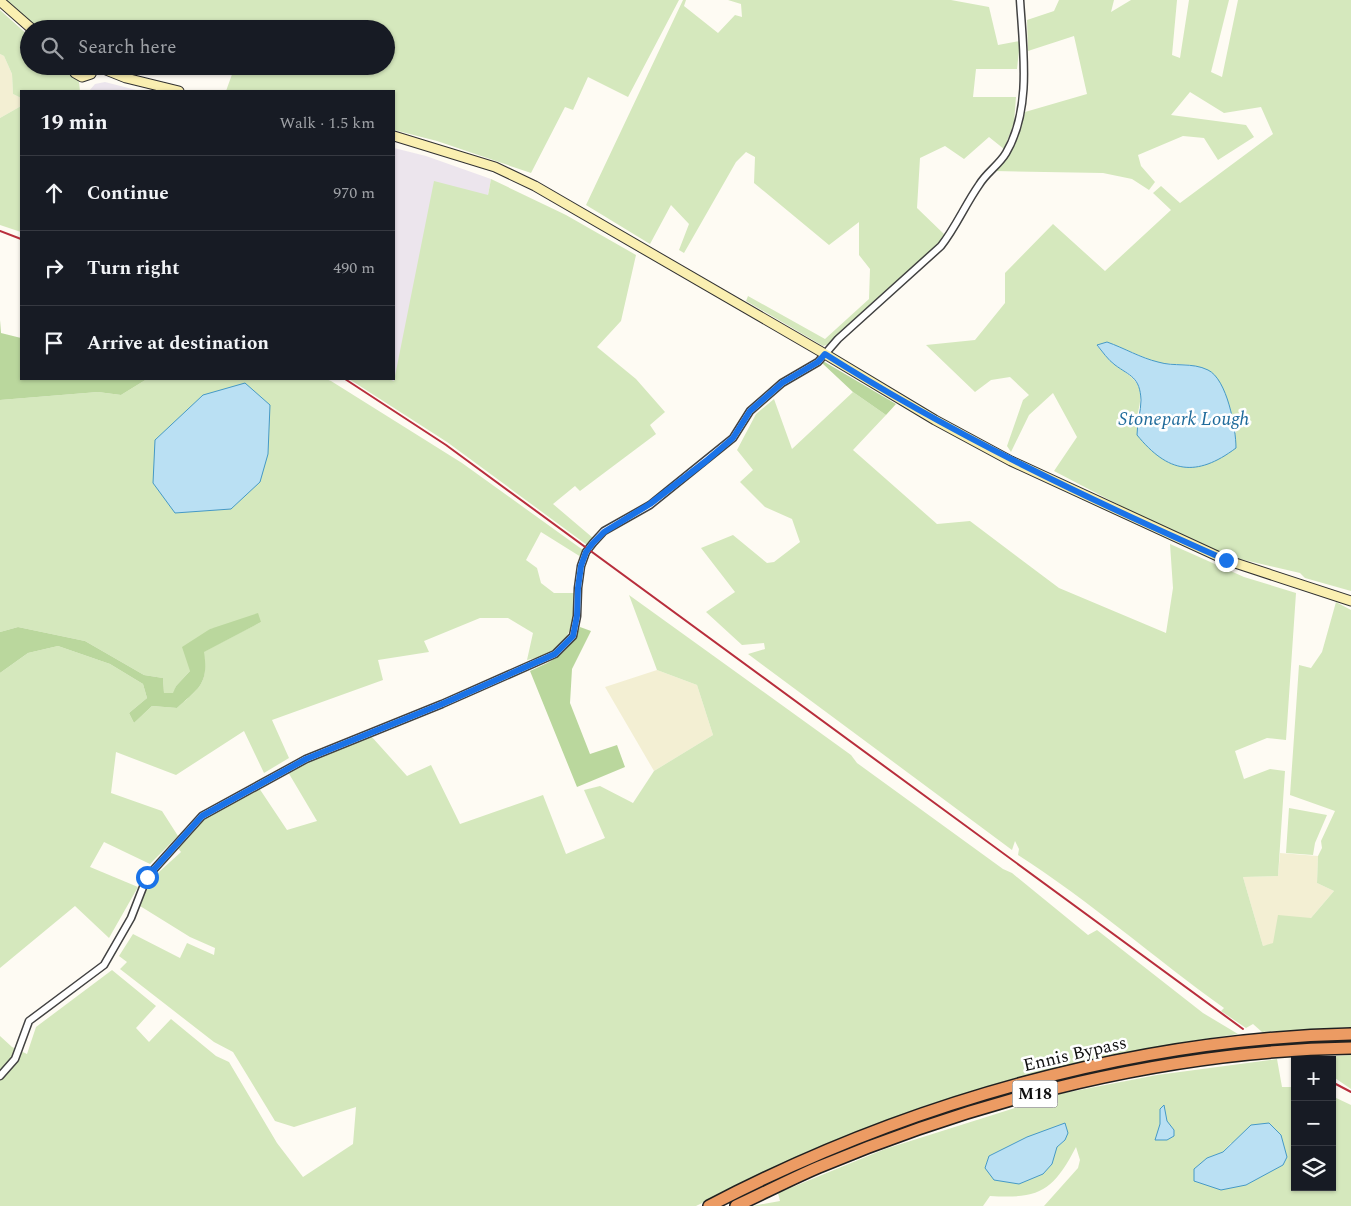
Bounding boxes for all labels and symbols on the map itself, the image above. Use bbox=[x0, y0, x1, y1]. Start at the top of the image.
water label: Stonepark Lough bbox=[1119, 405, 1250, 434]
route end bbox=[1215, 549, 1238, 572]
route start bbox=[136, 866, 159, 889]
street label: Ennis Bypass bbox=[1021, 1029, 1129, 1079]
road number: M18 bbox=[1012, 1080, 1058, 1108]

